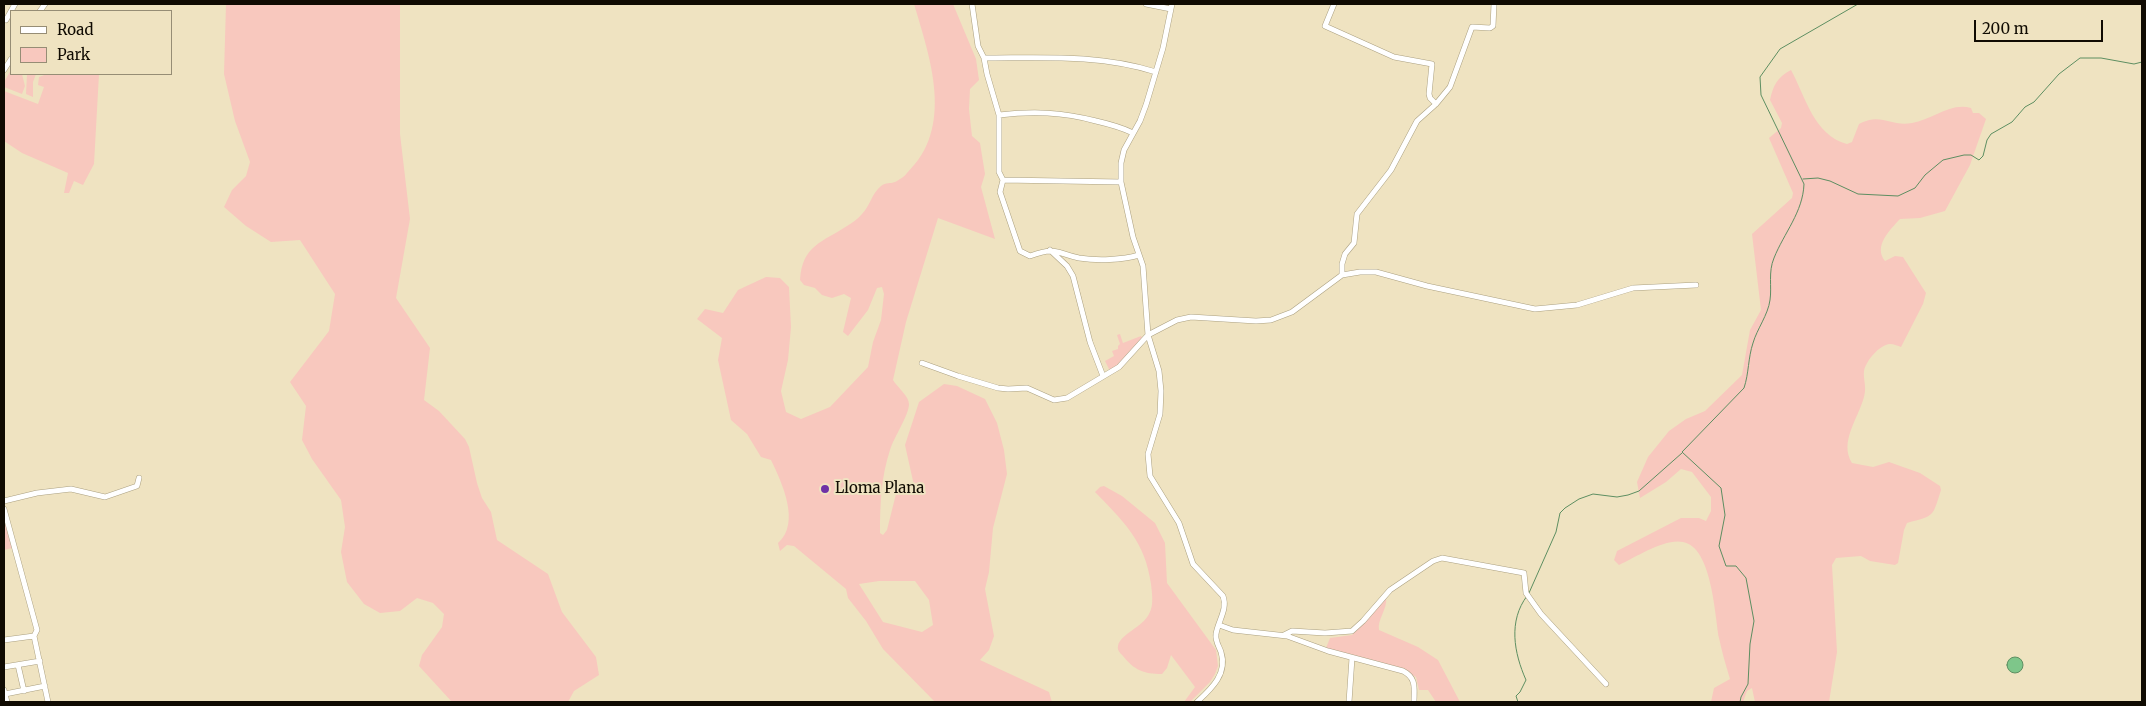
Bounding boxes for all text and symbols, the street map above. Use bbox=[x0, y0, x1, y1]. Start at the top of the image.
legend bbox=[10, 10, 172, 75]
scale bar bbox=[1976, 10, 2105, 42]
text: 200 m bbox=[1982, 19, 2029, 38]
text: Road bbox=[57, 20, 93, 39]
text: Park bbox=[57, 45, 90, 64]
place label: Lloma Plana bbox=[835, 480, 924, 498]
marker: Lloma Plana bbox=[819, 483, 831, 495]

